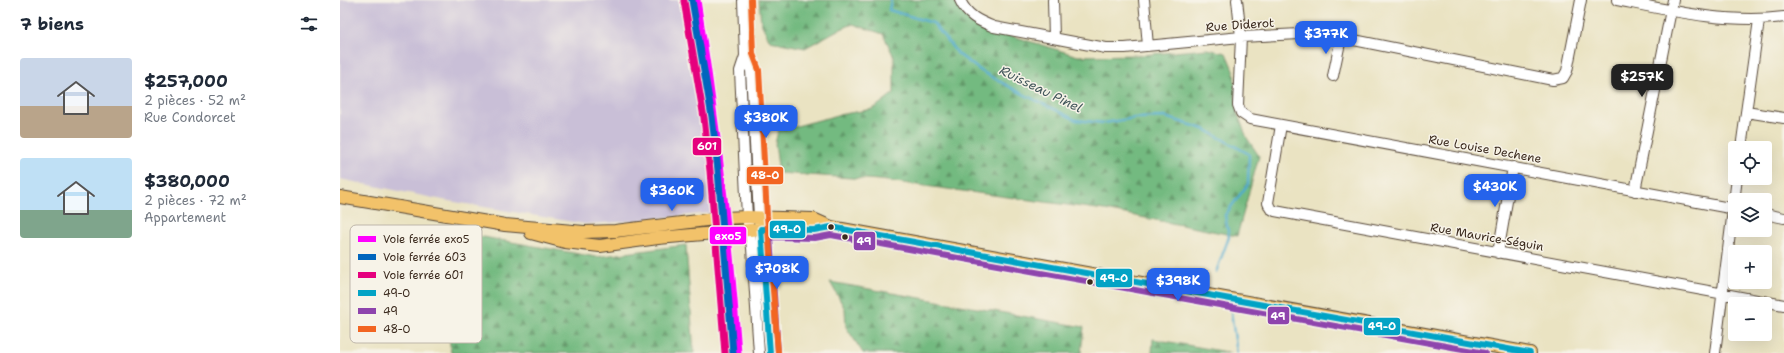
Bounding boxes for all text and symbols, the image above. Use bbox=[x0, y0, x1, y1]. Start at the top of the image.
text: 7 biens bbox=[20, 13, 84, 35]
icon: filters bbox=[298, 13, 320, 35]
street label: Rue Diderot bbox=[1205, 15, 1275, 35]
pin: $377K bbox=[1298, 21, 1354, 55]
text: $377K bbox=[1304, 25, 1348, 42]
water label: Ruisseau Pinel bbox=[997, 62, 1085, 116]
pin: $257K bbox=[1614, 64, 1670, 98]
text: $257K bbox=[1620, 68, 1664, 85]
text: $257,000 bbox=[144, 70, 228, 92]
icon: home bbox=[52, 74, 100, 122]
text: 2 pièces · 52 m² bbox=[144, 92, 246, 109]
pin: $380K bbox=[738, 105, 794, 139]
text: Rue Condorcet bbox=[144, 109, 236, 126]
text: $380K bbox=[744, 109, 788, 126]
street label: Rue Louise Dechene bbox=[1427, 131, 1543, 167]
line badge: 601 bbox=[692, 137, 722, 156]
text: 601 bbox=[697, 139, 717, 154]
map controls bbox=[1728, 141, 1772, 341]
button: locate bbox=[1728, 141, 1772, 185]
line badge: 48-O bbox=[746, 166, 784, 185]
text: 48-O bbox=[751, 168, 779, 183]
text: $380,000 bbox=[144, 170, 230, 192]
icon: home bbox=[52, 174, 100, 222]
pin: $430K bbox=[1467, 174, 1523, 208]
pin: $360K bbox=[644, 178, 700, 212]
text: $430K bbox=[1473, 178, 1517, 195]
text: $360K bbox=[650, 182, 694, 199]
text: 2 pièces · 72 m² bbox=[144, 192, 247, 209]
button: layers bbox=[1728, 193, 1772, 237]
text: Appartement bbox=[144, 209, 226, 226]
street label: Rue Maurice-Séguin bbox=[1429, 219, 1545, 255]
line badge: 49-O bbox=[769, 220, 806, 239]
text: 49-O bbox=[773, 222, 801, 237]
unlabelled marker bbox=[826, 222, 836, 232]
legend bbox=[350, 225, 482, 343]
line badge: exo5 bbox=[709, 226, 747, 245]
text: exo5 bbox=[715, 229, 741, 244]
line badge: 49 bbox=[853, 231, 876, 251]
text: Voie ferrée exo5 bbox=[383, 232, 470, 247]
unlabelled marker bbox=[840, 232, 850, 242]
text: 49 bbox=[856, 234, 872, 249]
button: + bbox=[1728, 245, 1772, 289]
text: Voie ferrée 603 bbox=[383, 250, 466, 265]
pin: $708K bbox=[749, 256, 805, 290]
text: $708K bbox=[755, 260, 799, 277]
text: Voie ferrée 601 bbox=[383, 268, 464, 283]
line badge: 49-O bbox=[1095, 268, 1133, 288]
pin: $398K bbox=[1150, 268, 1206, 302]
text: 49-O bbox=[1100, 271, 1128, 286]
text: $398K bbox=[1156, 272, 1200, 289]
unlabelled marker bbox=[1085, 277, 1095, 287]
text: 49-O bbox=[383, 286, 410, 301]
button: − bbox=[1728, 297, 1772, 341]
text: 49 bbox=[383, 304, 398, 319]
line badge: 49 bbox=[1267, 306, 1290, 325]
text: 49 bbox=[1270, 309, 1286, 324]
line badge: 49-O bbox=[1363, 317, 1401, 336]
text: 49-O bbox=[1368, 319, 1396, 334]
text: 48-O bbox=[383, 322, 411, 337]

